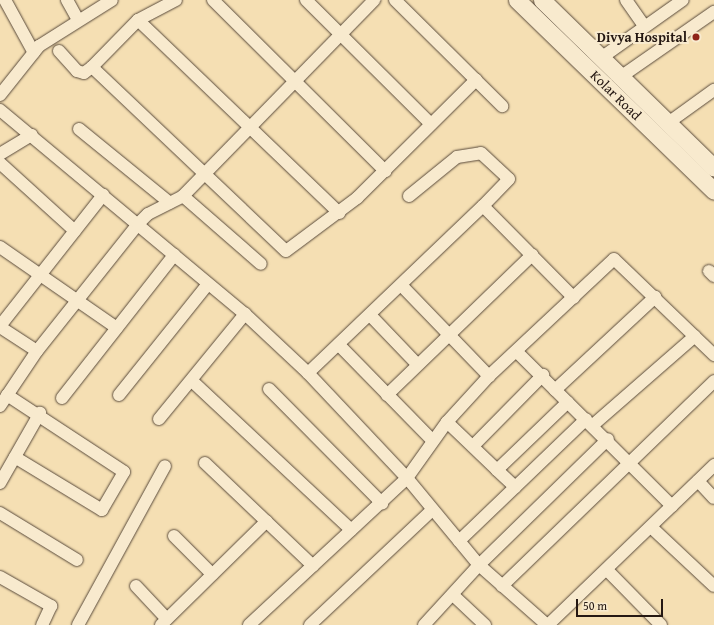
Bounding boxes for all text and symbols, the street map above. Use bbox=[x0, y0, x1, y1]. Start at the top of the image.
place label: Divya Hospital bbox=[597, 29, 687, 45]
marker: Divya Hospital bbox=[690, 31, 702, 43]
street label: Kolar Road bbox=[587, 67, 645, 123]
scale bar bbox=[578, 591, 665, 617]
text: 50 m bbox=[583, 597, 607, 614]

